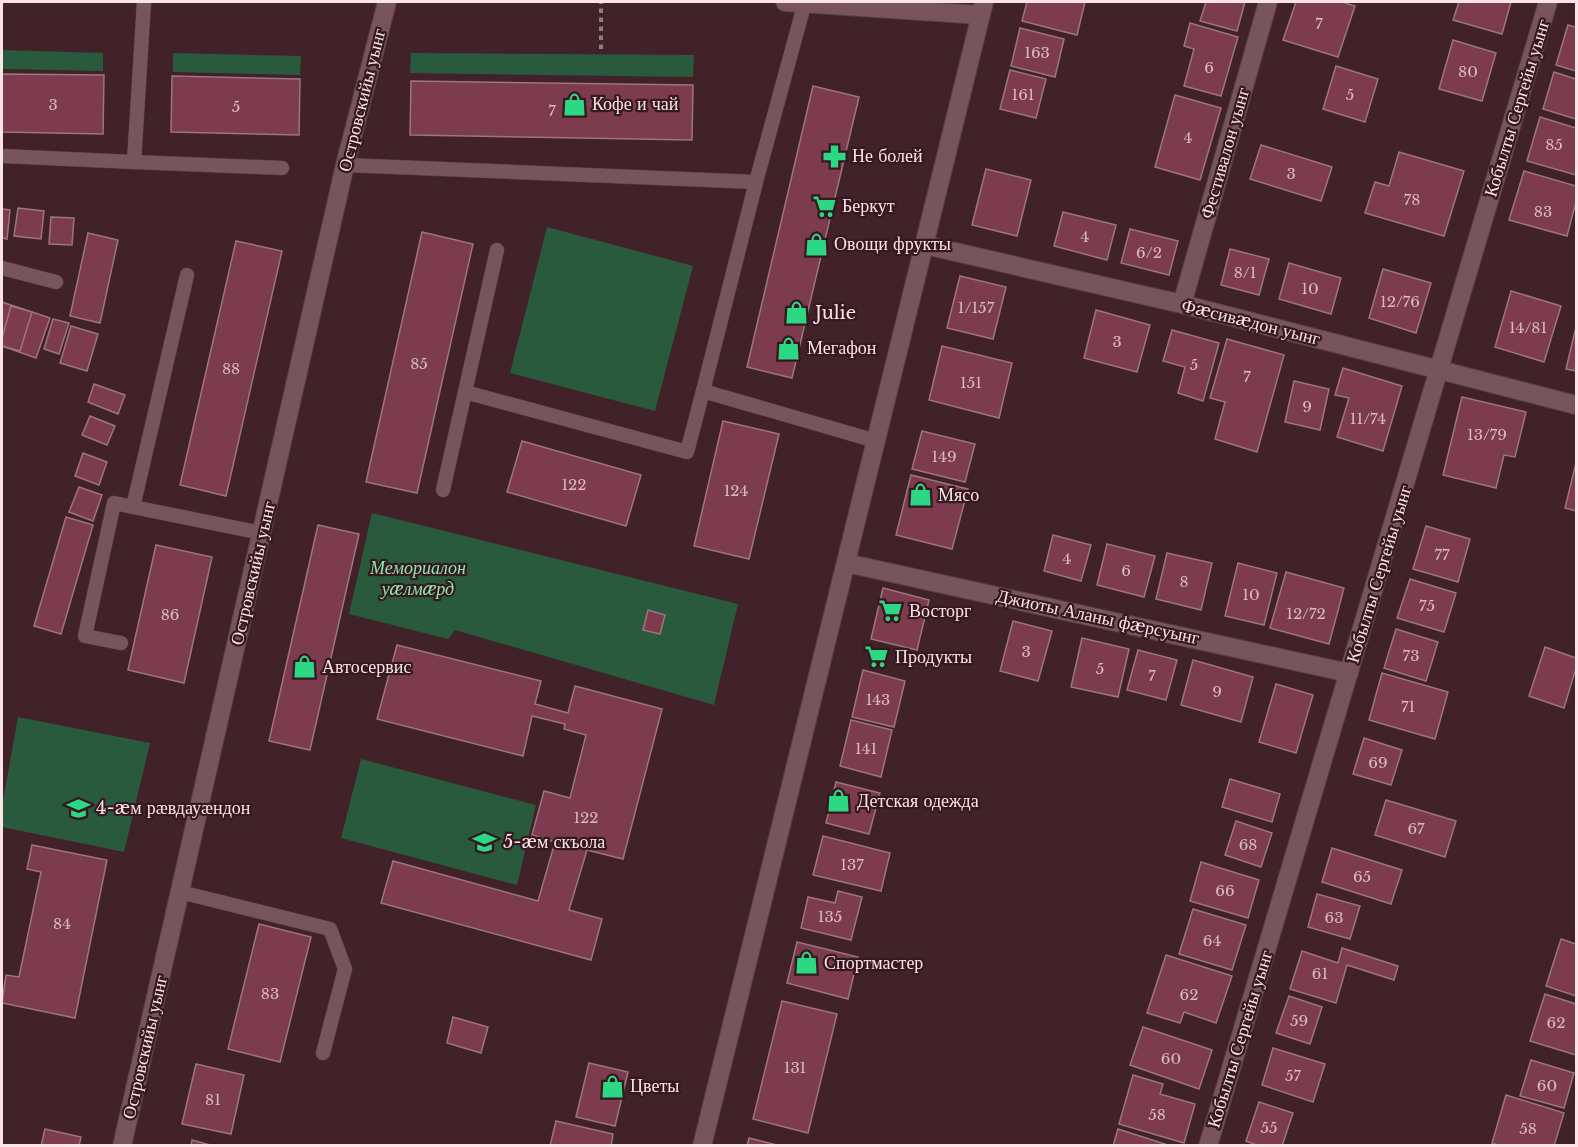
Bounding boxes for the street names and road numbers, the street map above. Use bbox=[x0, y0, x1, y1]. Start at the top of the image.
street label: Кобылты Сергейы уынг bbox=[1479, 16, 1555, 200]
street label: Островскийы уынг bbox=[334, 26, 390, 174]
street label: Фестивалон уынг bbox=[1196, 85, 1254, 221]
street label: Фæсивæдон уынг bbox=[1179, 294, 1323, 350]
street label: Кобылты Сергейы уынг bbox=[1341, 482, 1417, 666]
street label: Островскийы уынг bbox=[226, 499, 280, 647]
street label: Джиоты Аланы фæрсуынг bbox=[994, 585, 1202, 649]
street label: Кобылты Сергейы уынг bbox=[1202, 947, 1278, 1131]
street label: Островскийы уынг bbox=[118, 973, 172, 1121]

